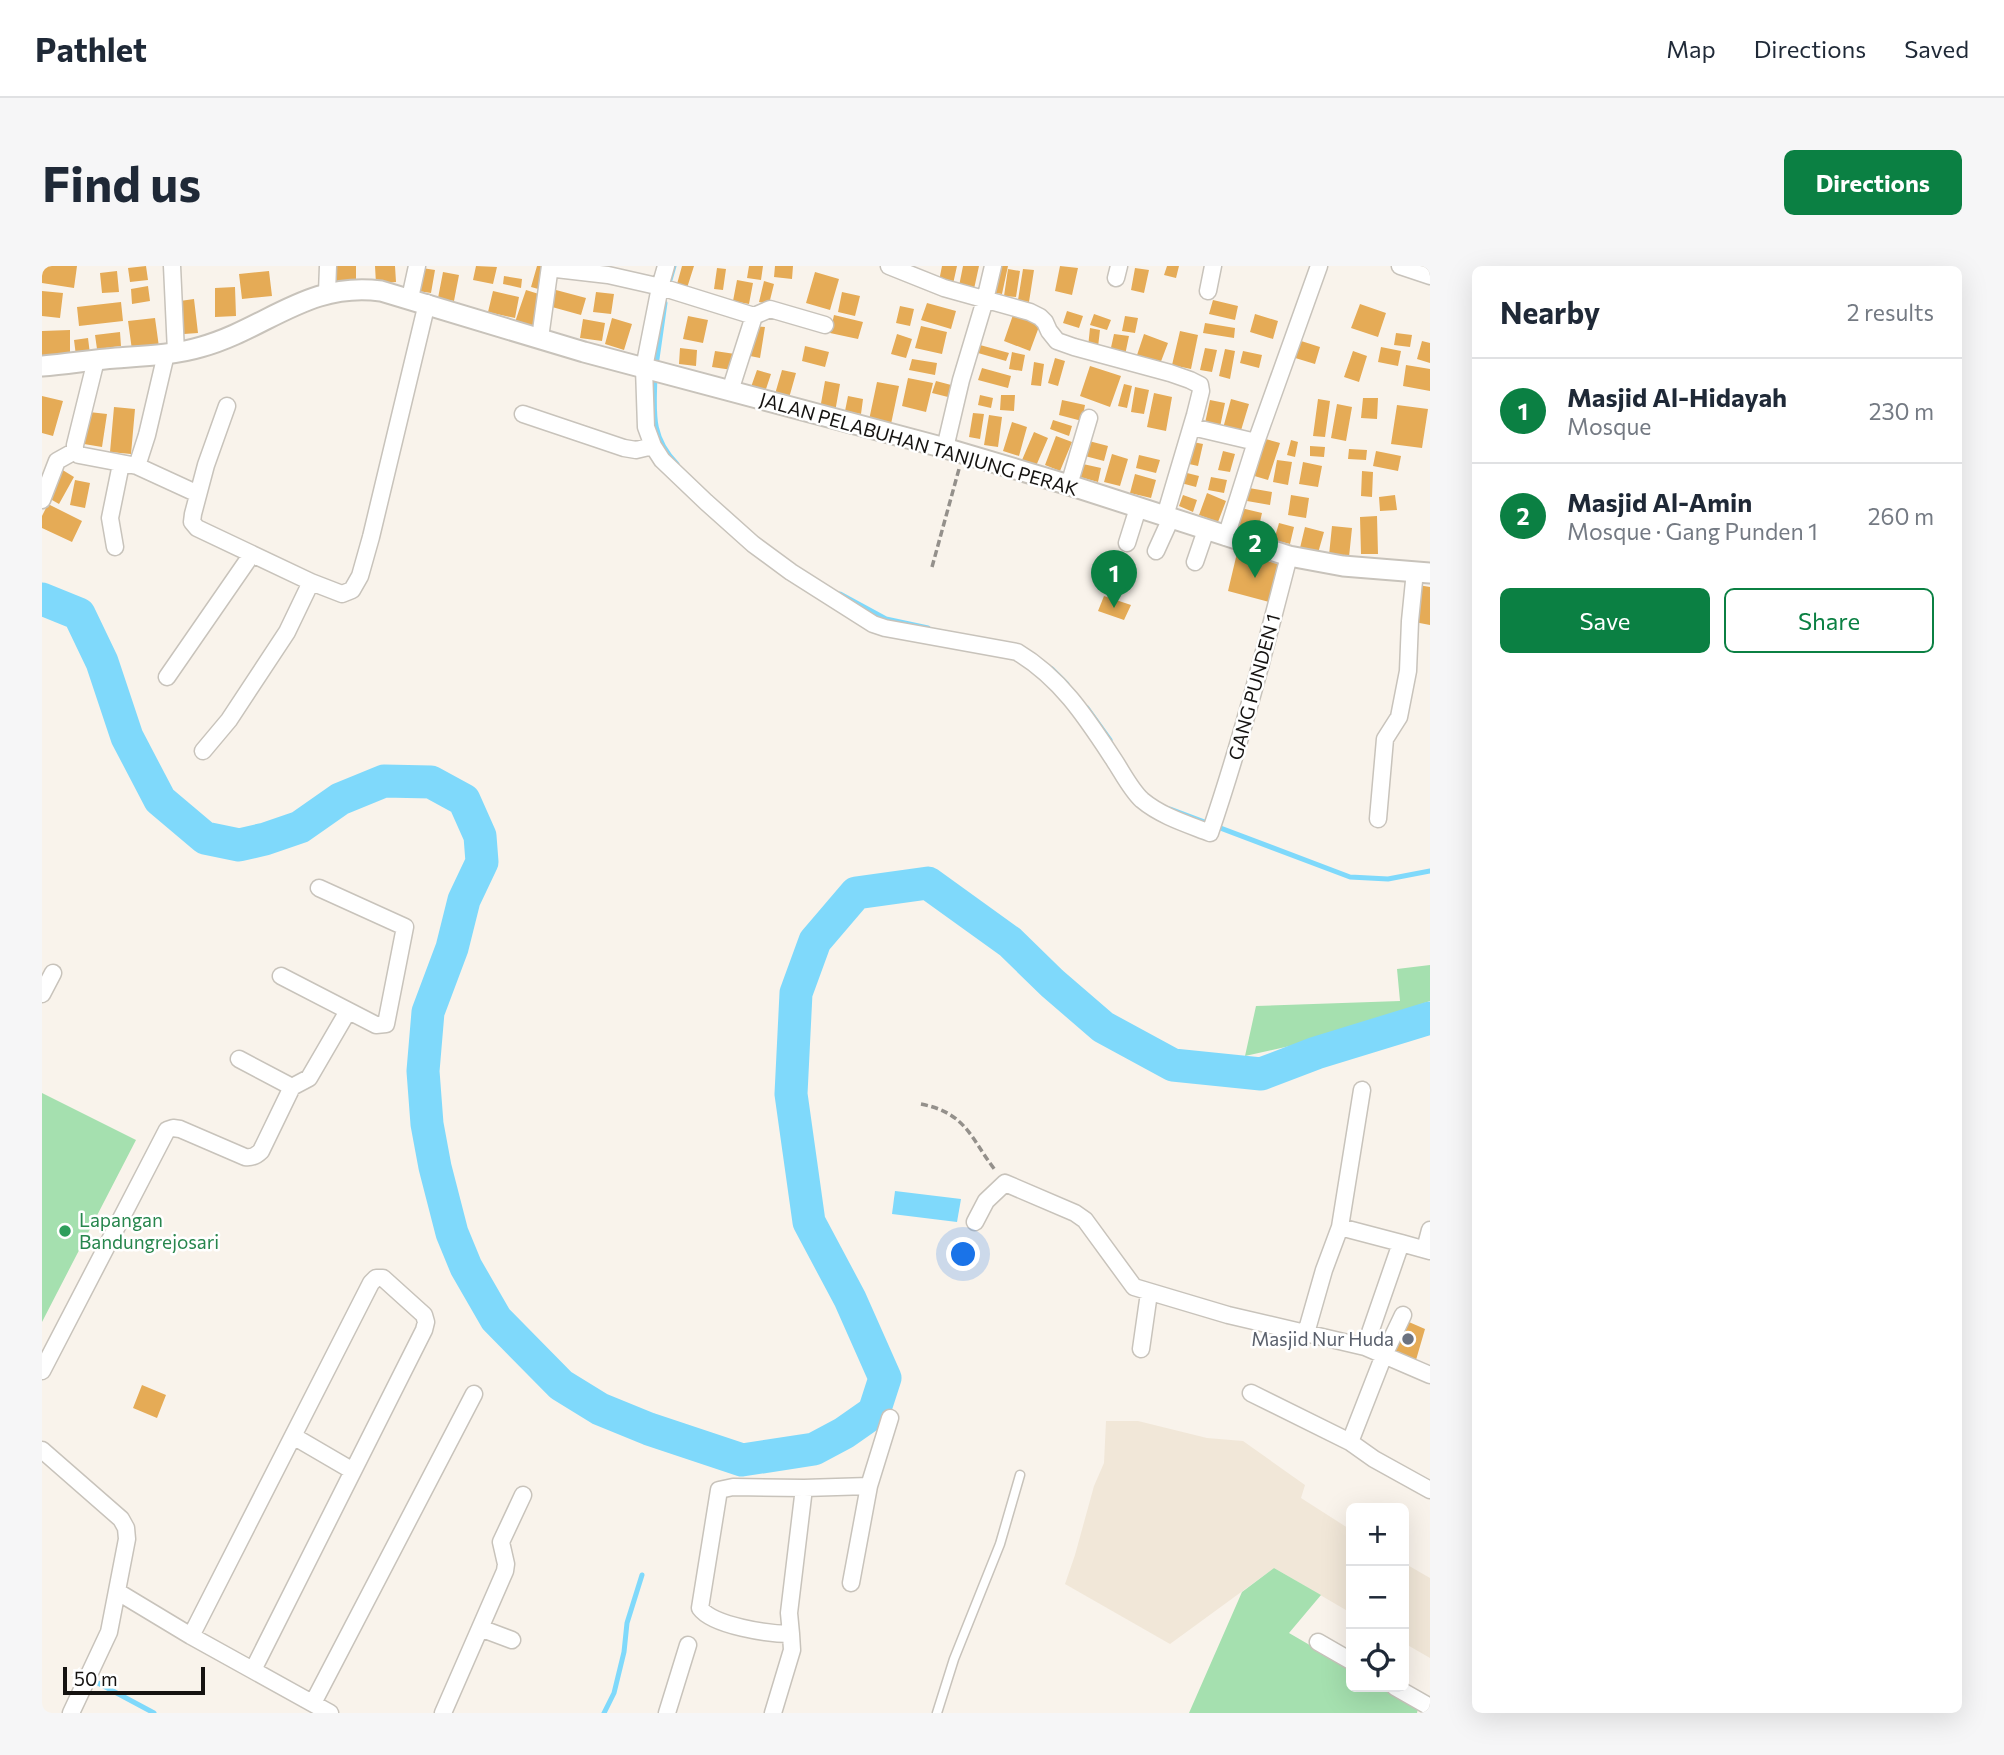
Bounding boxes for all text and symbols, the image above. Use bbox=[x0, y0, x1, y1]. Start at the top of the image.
text: Pathlet bbox=[35, 28, 147, 69]
text: Map bbox=[1666, 34, 1716, 63]
text: Directions bbox=[1754, 34, 1866, 63]
text: Saved bbox=[1904, 34, 1969, 63]
button: Directions bbox=[1784, 150, 1962, 215]
text: Find us bbox=[42, 152, 201, 212]
text: Nearby bbox=[1500, 293, 1600, 330]
text: 2 results bbox=[1847, 298, 1934, 326]
text: Masjid Al-Hidayah bbox=[1567, 381, 1787, 412]
street label: JALAN PELABUHAN TANJUNG PERAK bbox=[757, 387, 1081, 500]
text: 1 bbox=[1518, 397, 1528, 425]
text: 230 m bbox=[1869, 397, 1934, 425]
text: Mosque bbox=[1567, 412, 1651, 440]
text: Masjid Al-Amin bbox=[1567, 486, 1752, 517]
text: 2 bbox=[1516, 502, 1530, 530]
text: 260 m bbox=[1868, 502, 1934, 530]
text: Mosque · Gang Punden 1 bbox=[1567, 517, 1818, 545]
pin: 2 bbox=[1232, 520, 1278, 578]
pin: 1 bbox=[1091, 550, 1137, 608]
button: Save bbox=[1500, 588, 1710, 653]
button: Share bbox=[1724, 588, 1934, 653]
street label: GANG PUNDEN 1 bbox=[1223, 611, 1284, 762]
place label: Lapangan Bandungrejosari bbox=[79, 1208, 219, 1253]
marker: Lapangan Bandungrejosari bbox=[57, 1223, 73, 1239]
your location bbox=[946, 1237, 980, 1271]
place label: Masjid Nur Huda bbox=[1251, 1327, 1394, 1350]
marker: Masjid Nur Huda bbox=[1400, 1331, 1416, 1347]
map controls bbox=[1346, 1503, 1409, 1692]
button: + bbox=[1346, 1503, 1409, 1566]
button: − bbox=[1346, 1566, 1409, 1629]
button: locate bbox=[1346, 1629, 1409, 1692]
scale bar bbox=[63, 1664, 205, 1696]
text: 50 m bbox=[74, 1667, 118, 1690]

